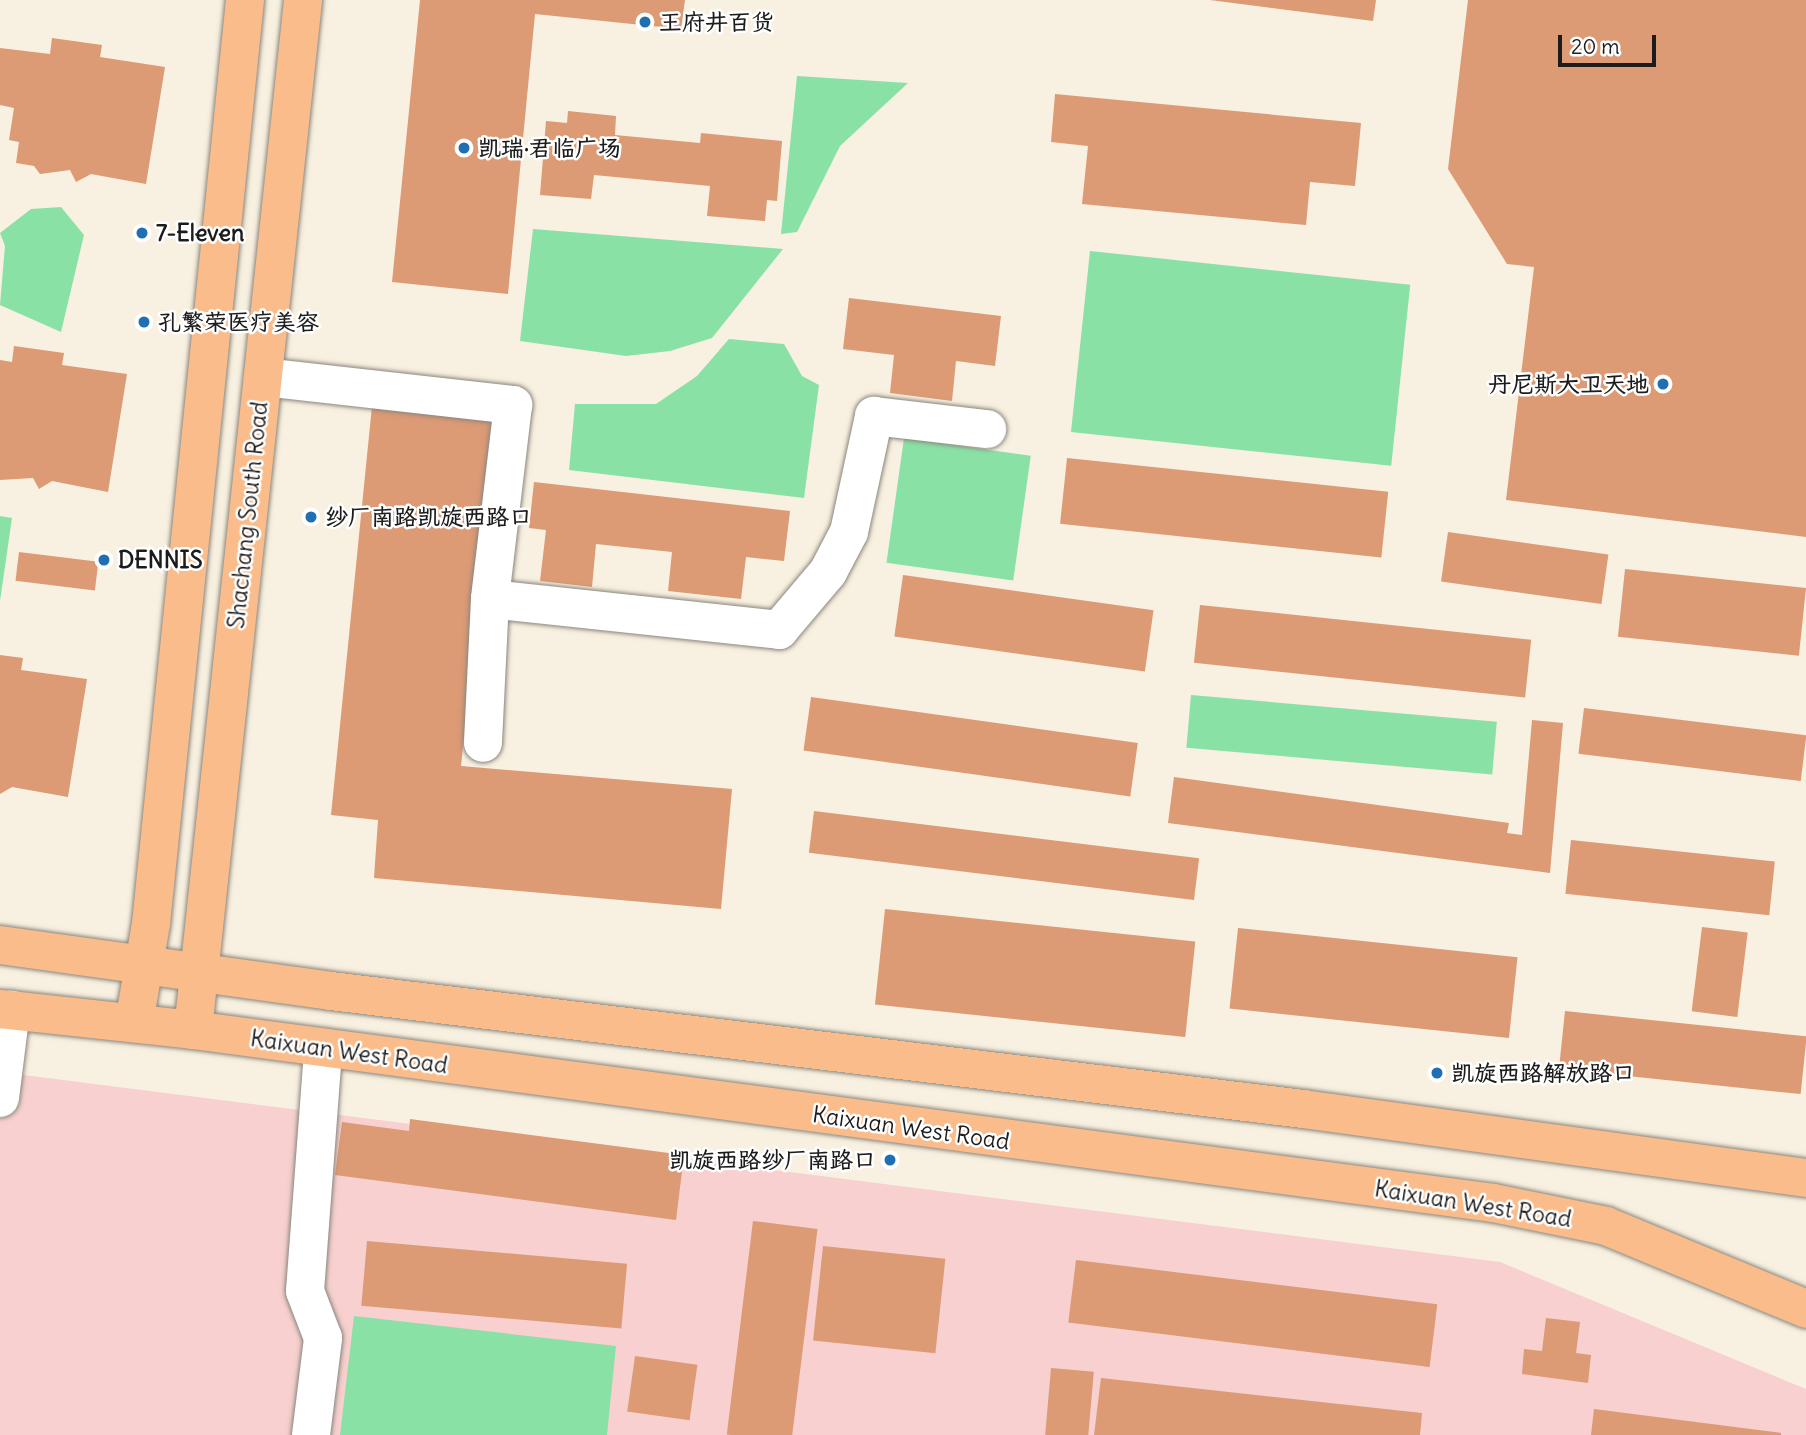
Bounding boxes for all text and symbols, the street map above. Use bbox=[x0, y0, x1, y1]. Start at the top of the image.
place label: 王府井百货 bbox=[659, 8, 774, 36]
marker: 王府井百货 bbox=[637, 14, 653, 30]
scale bar bbox=[1561, 21, 1659, 65]
text: 20 m bbox=[1571, 33, 1620, 60]
place label: 凯瑞·君临广场 bbox=[478, 134, 621, 162]
marker: 凯瑞·君临广场 bbox=[456, 140, 472, 156]
place label: 7-Eleven bbox=[156, 219, 244, 247]
marker: 7-Eleven bbox=[134, 225, 150, 241]
place label: 孔繁荣医疗美容 bbox=[158, 308, 319, 336]
marker: 孔繁荣医疗美容 bbox=[136, 314, 152, 330]
place label: 丹尼斯大卫天地 bbox=[1488, 370, 1649, 398]
marker: 丹尼斯大卫天地 bbox=[1655, 376, 1671, 392]
street label: Shachang South Road bbox=[222, 400, 274, 630]
place label: 纱厂南路凯旋西路口 bbox=[325, 503, 532, 531]
marker: 纱厂南路凯旋西路口 bbox=[303, 509, 319, 525]
place label: DENNIS bbox=[118, 546, 202, 574]
marker: DENNIS bbox=[96, 552, 112, 568]
street label: Kaixuan West Road bbox=[249, 1024, 449, 1080]
place label: 凯旋西路解放路口 bbox=[1451, 1059, 1635, 1087]
marker: 凯旋西路解放路口 bbox=[1429, 1065, 1445, 1081]
street label: Kaixuan West Road bbox=[811, 1100, 1011, 1156]
place label: 凯旋西路纱厂南路口 bbox=[669, 1146, 876, 1174]
marker: 凯旋西路纱厂南路口 bbox=[882, 1152, 898, 1168]
street label: Kaixuan West Road bbox=[1373, 1175, 1573, 1233]

